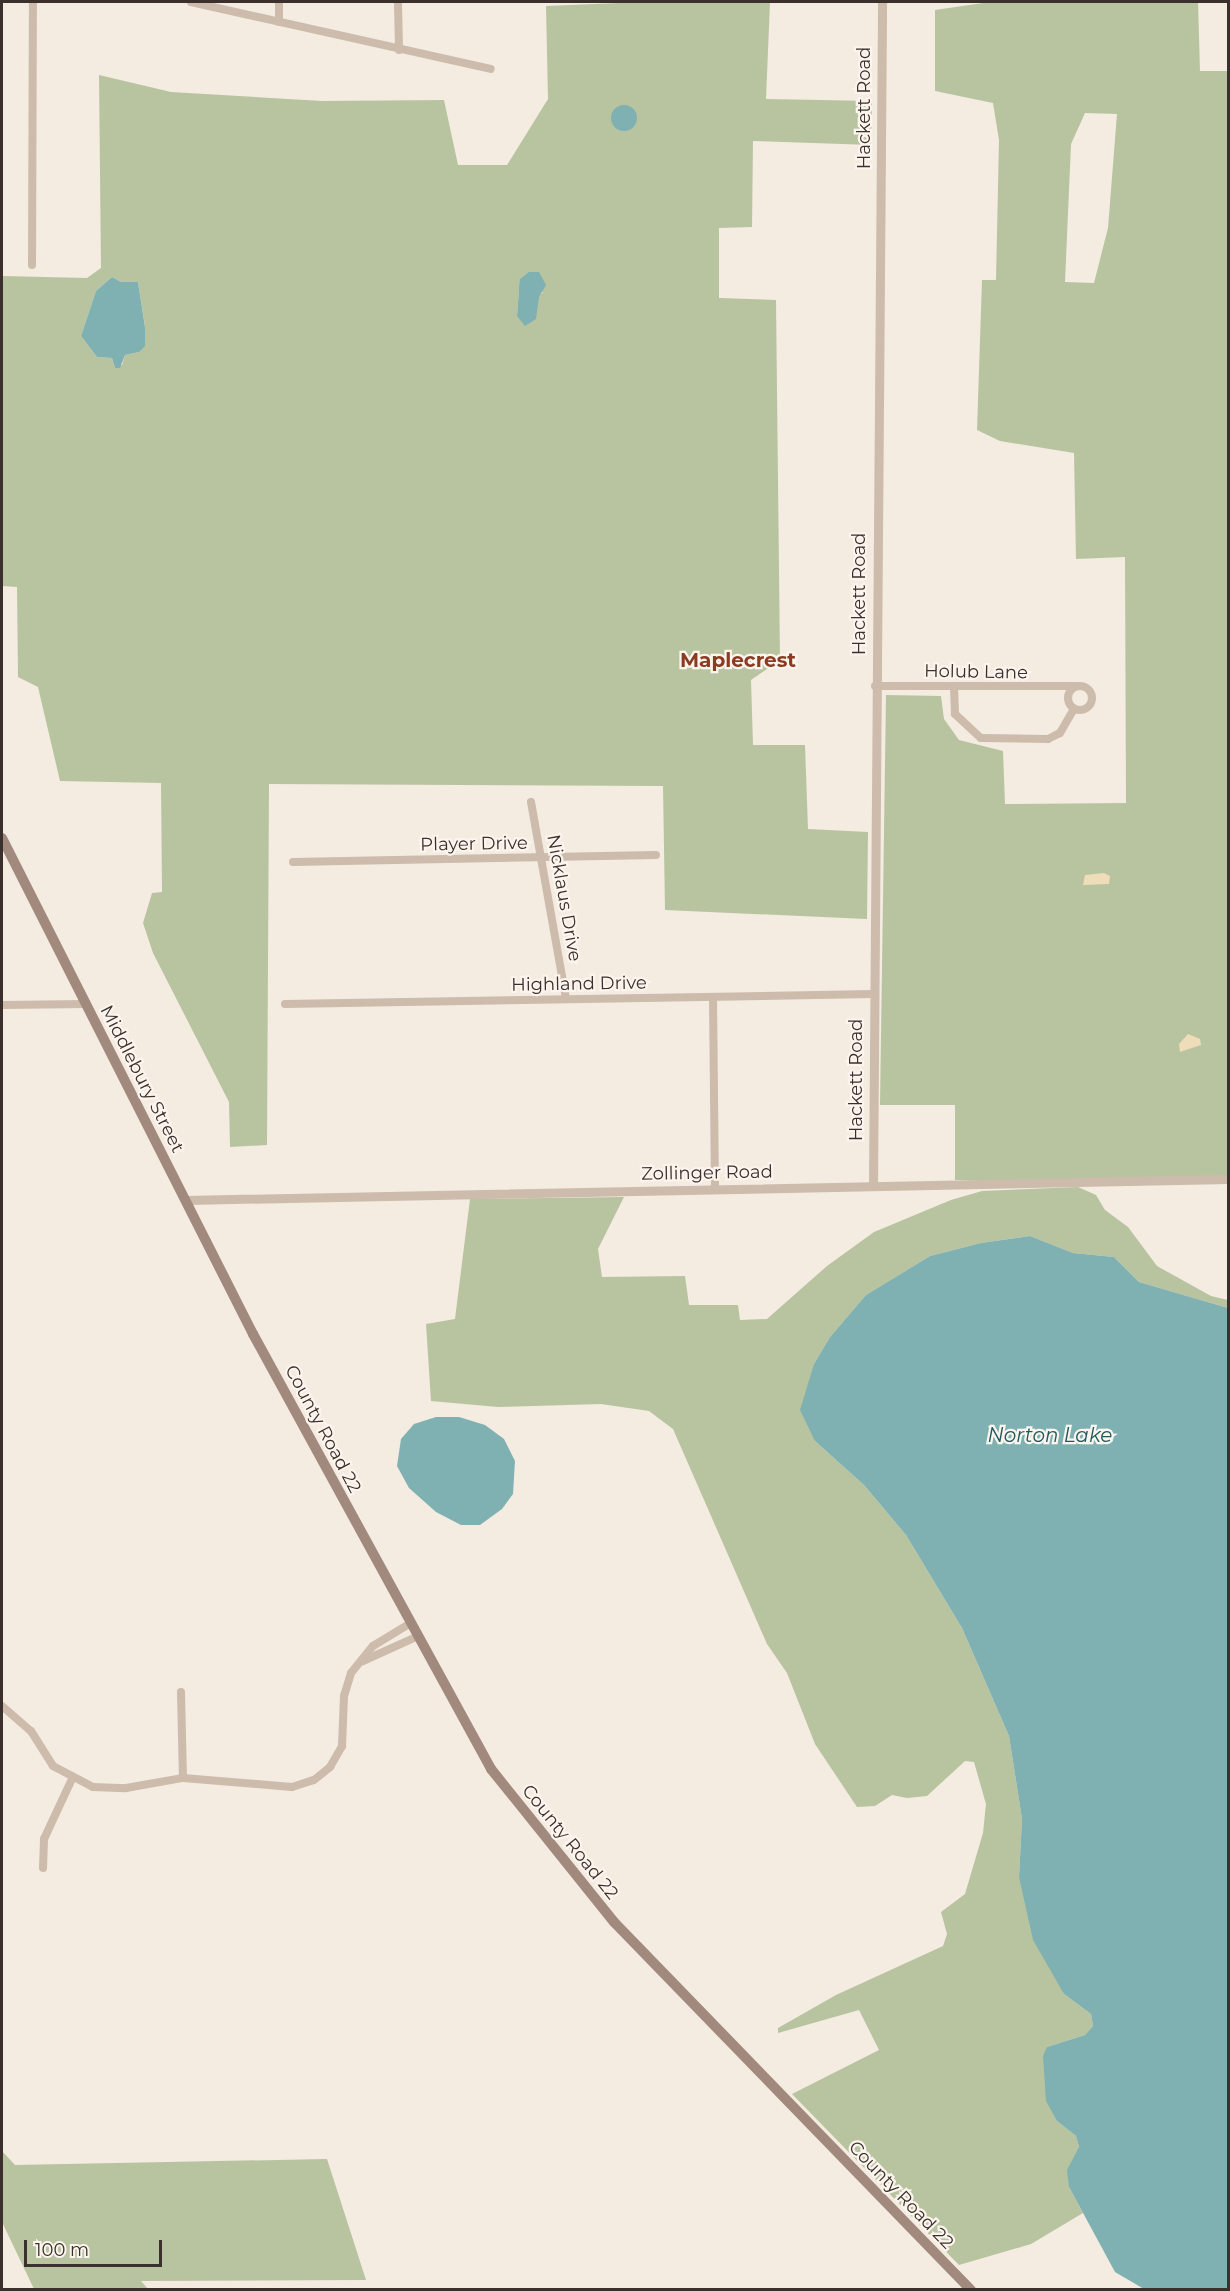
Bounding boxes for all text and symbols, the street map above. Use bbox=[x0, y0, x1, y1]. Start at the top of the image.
street label: Hackett Road bbox=[853, 47, 875, 169]
street label: Hackett Road bbox=[848, 533, 870, 655]
district label: Maplecrest bbox=[680, 648, 796, 672]
street label: Holub Lane bbox=[924, 660, 1028, 684]
street label: Player Drive bbox=[420, 832, 528, 856]
street label: Nicklaus Drive bbox=[542, 833, 586, 963]
street label: Highland Drive bbox=[511, 972, 647, 996]
street label: Middlebury Street bbox=[96, 1002, 188, 1156]
street label: Hackett Road bbox=[845, 1019, 867, 1141]
street label: Zollinger Road bbox=[641, 1161, 773, 1185]
street label: County Road 22 bbox=[280, 1362, 366, 1496]
water label: Norton Lake bbox=[988, 1423, 1112, 1447]
street label: County Road 22 bbox=[517, 1780, 623, 1904]
street label: County Road 22 bbox=[844, 2137, 958, 2253]
scale bar bbox=[27, 2228, 165, 2266]
text: 100 m bbox=[35, 2239, 89, 2261]

